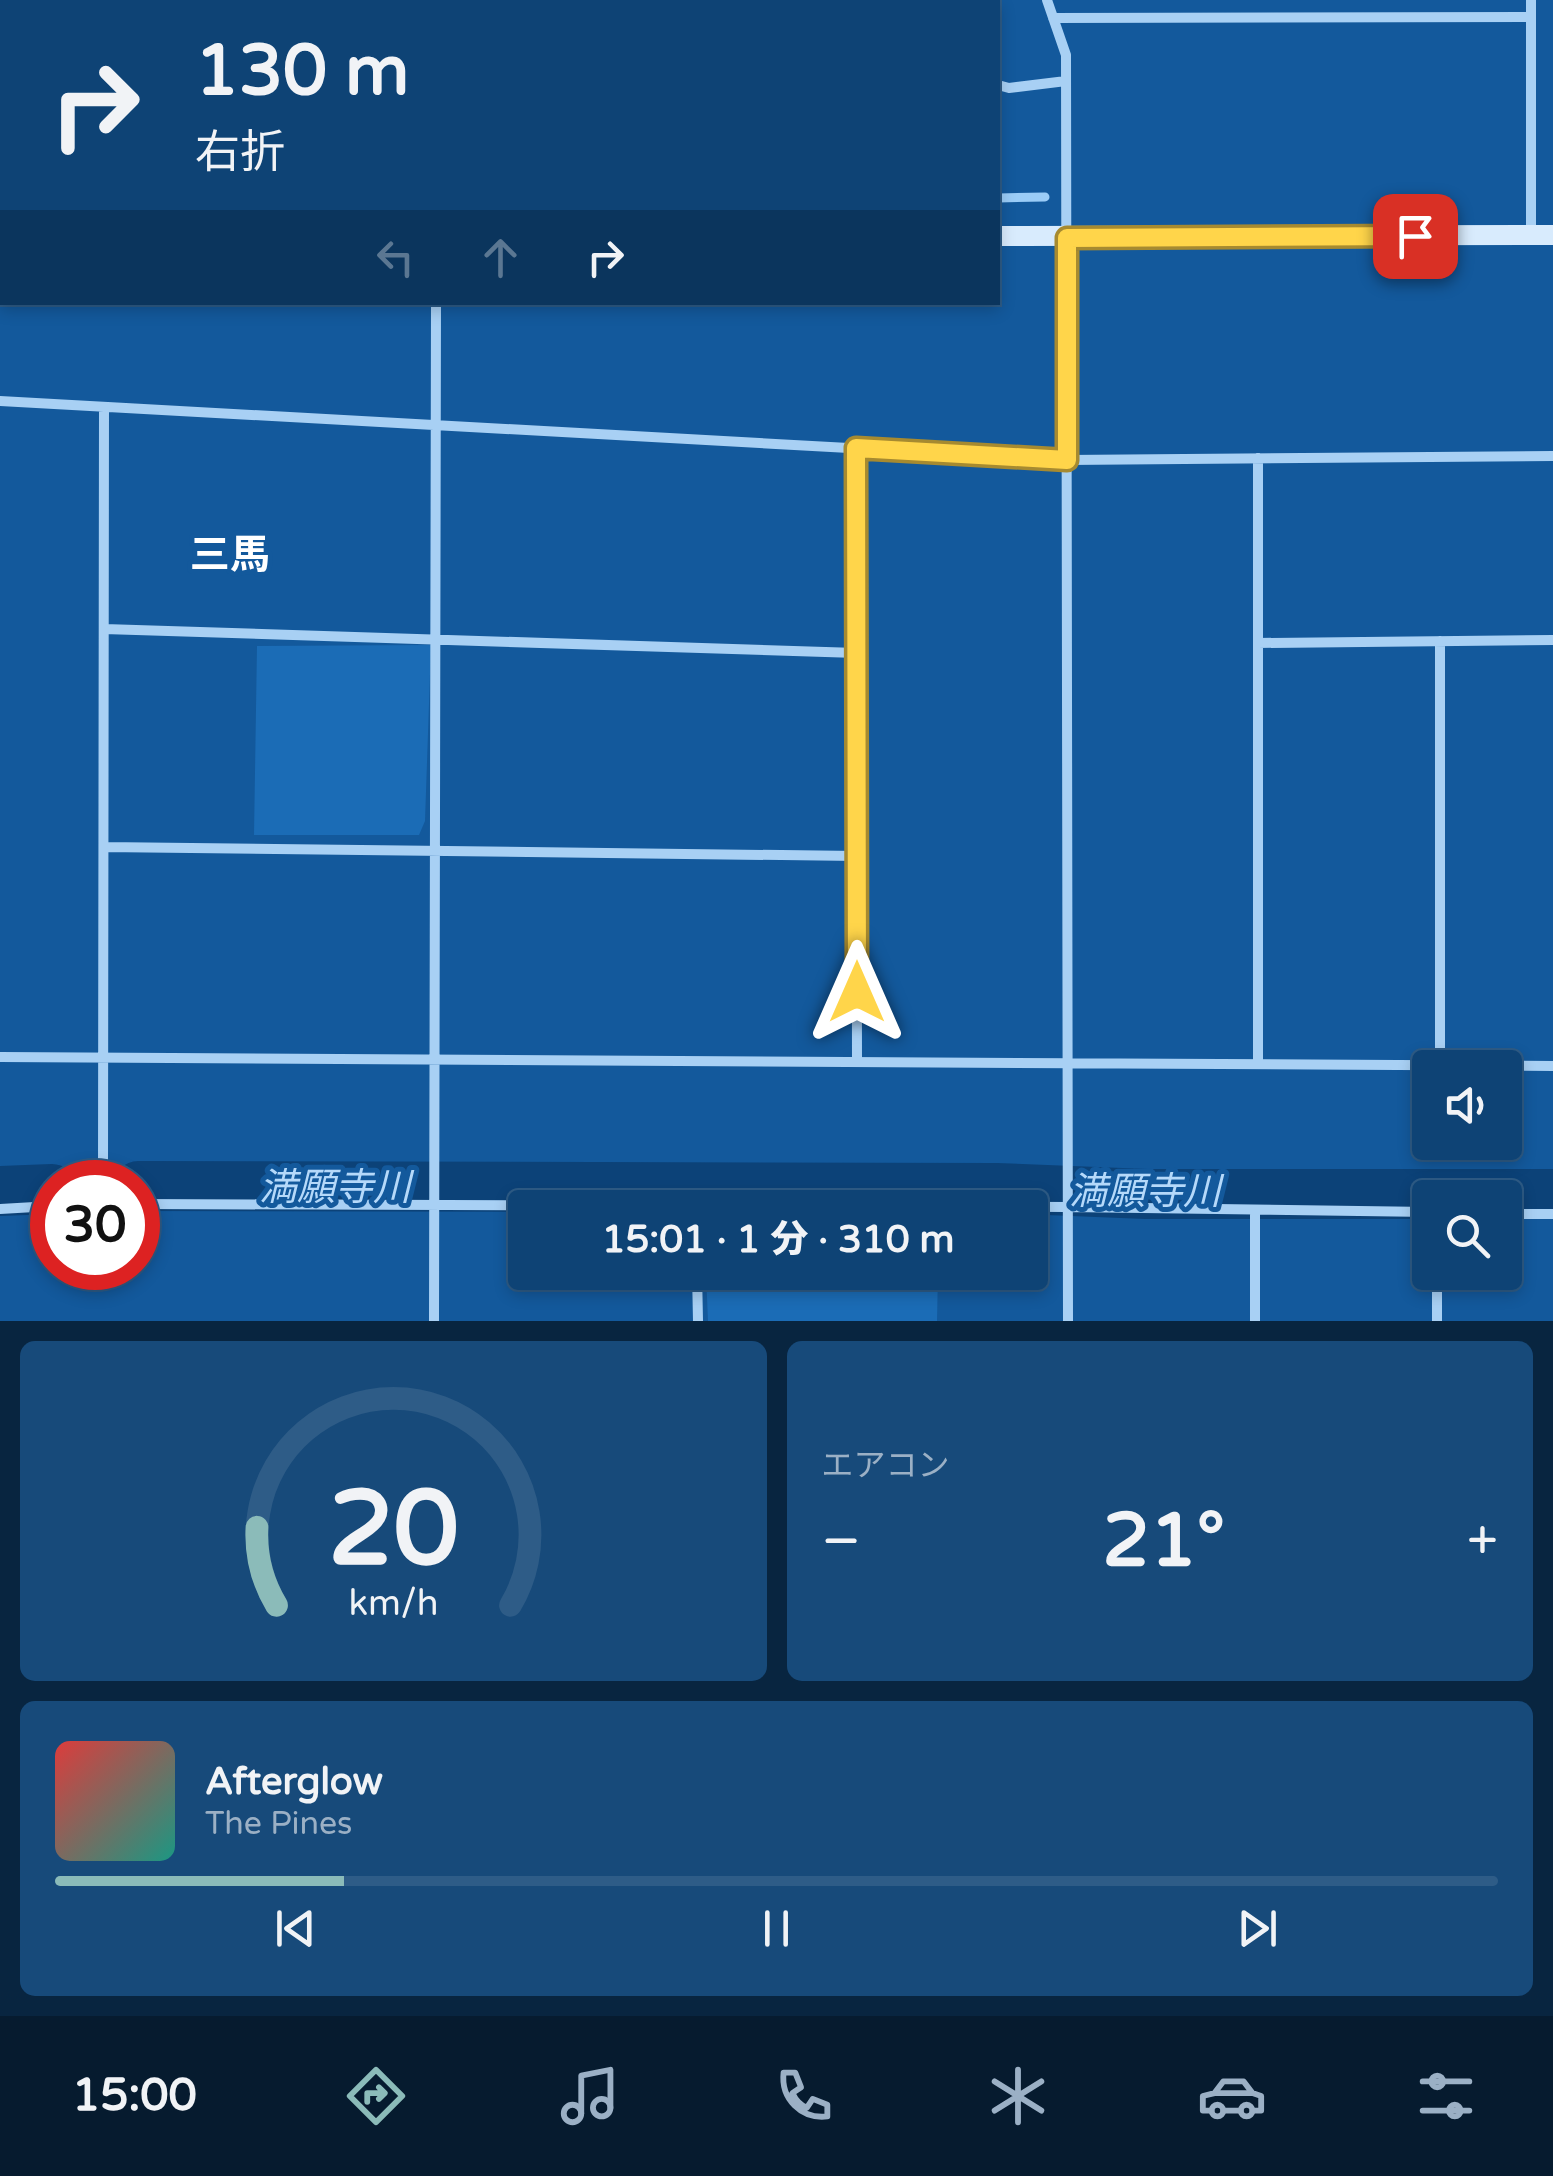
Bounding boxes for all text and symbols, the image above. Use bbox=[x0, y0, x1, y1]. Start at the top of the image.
text: 130 m bbox=[195, 30, 409, 114]
icon: right bbox=[30, 40, 160, 170]
text: 右折 bbox=[195, 126, 285, 180]
pin bbox=[1373, 194, 1458, 279]
icon: arrive bbox=[1388, 209, 1443, 264]
icon: left bbox=[368, 230, 423, 285]
icon: ahead bbox=[473, 230, 528, 285]
icon: right bbox=[578, 230, 633, 285]
district label: 三馬 bbox=[190, 531, 270, 579]
position arrow bbox=[805, 940, 909, 1044]
map controls bbox=[1412, 1050, 1522, 1290]
button: sound bbox=[1412, 1050, 1522, 1160]
speed limit sign: 30 bbox=[30, 1160, 160, 1290]
water label: 満願寺川 bbox=[259, 1165, 415, 1211]
water label: 満願寺川 bbox=[1069, 1169, 1225, 1215]
button: search bbox=[1412, 1180, 1522, 1290]
text: 15:01 · 1 分 · 310 m bbox=[602, 1217, 954, 1263]
text: エアコン bbox=[822, 1447, 950, 1485]
text: 20 bbox=[328, 1468, 459, 1593]
text: 21° bbox=[1103, 1496, 1225, 1586]
text: − bbox=[822, 1509, 861, 1575]
text: + bbox=[1467, 1509, 1498, 1575]
text: km/h bbox=[348, 1582, 438, 1625]
text: Afterglow bbox=[205, 1759, 383, 1805]
text: The Pines bbox=[205, 1805, 352, 1843]
icon: previous bbox=[268, 1901, 323, 1956]
icon: pause bbox=[749, 1901, 804, 1956]
icon: next bbox=[1230, 1901, 1285, 1956]
icon: directions bbox=[341, 2061, 411, 2131]
icon: music bbox=[555, 2061, 625, 2131]
icon: phone bbox=[769, 2061, 839, 2131]
icon: climate bbox=[983, 2061, 1053, 2131]
icon: car bbox=[1197, 2061, 1267, 2131]
icon: filters bbox=[1411, 2061, 1481, 2131]
text: 15:00 bbox=[72, 2069, 197, 2123]

